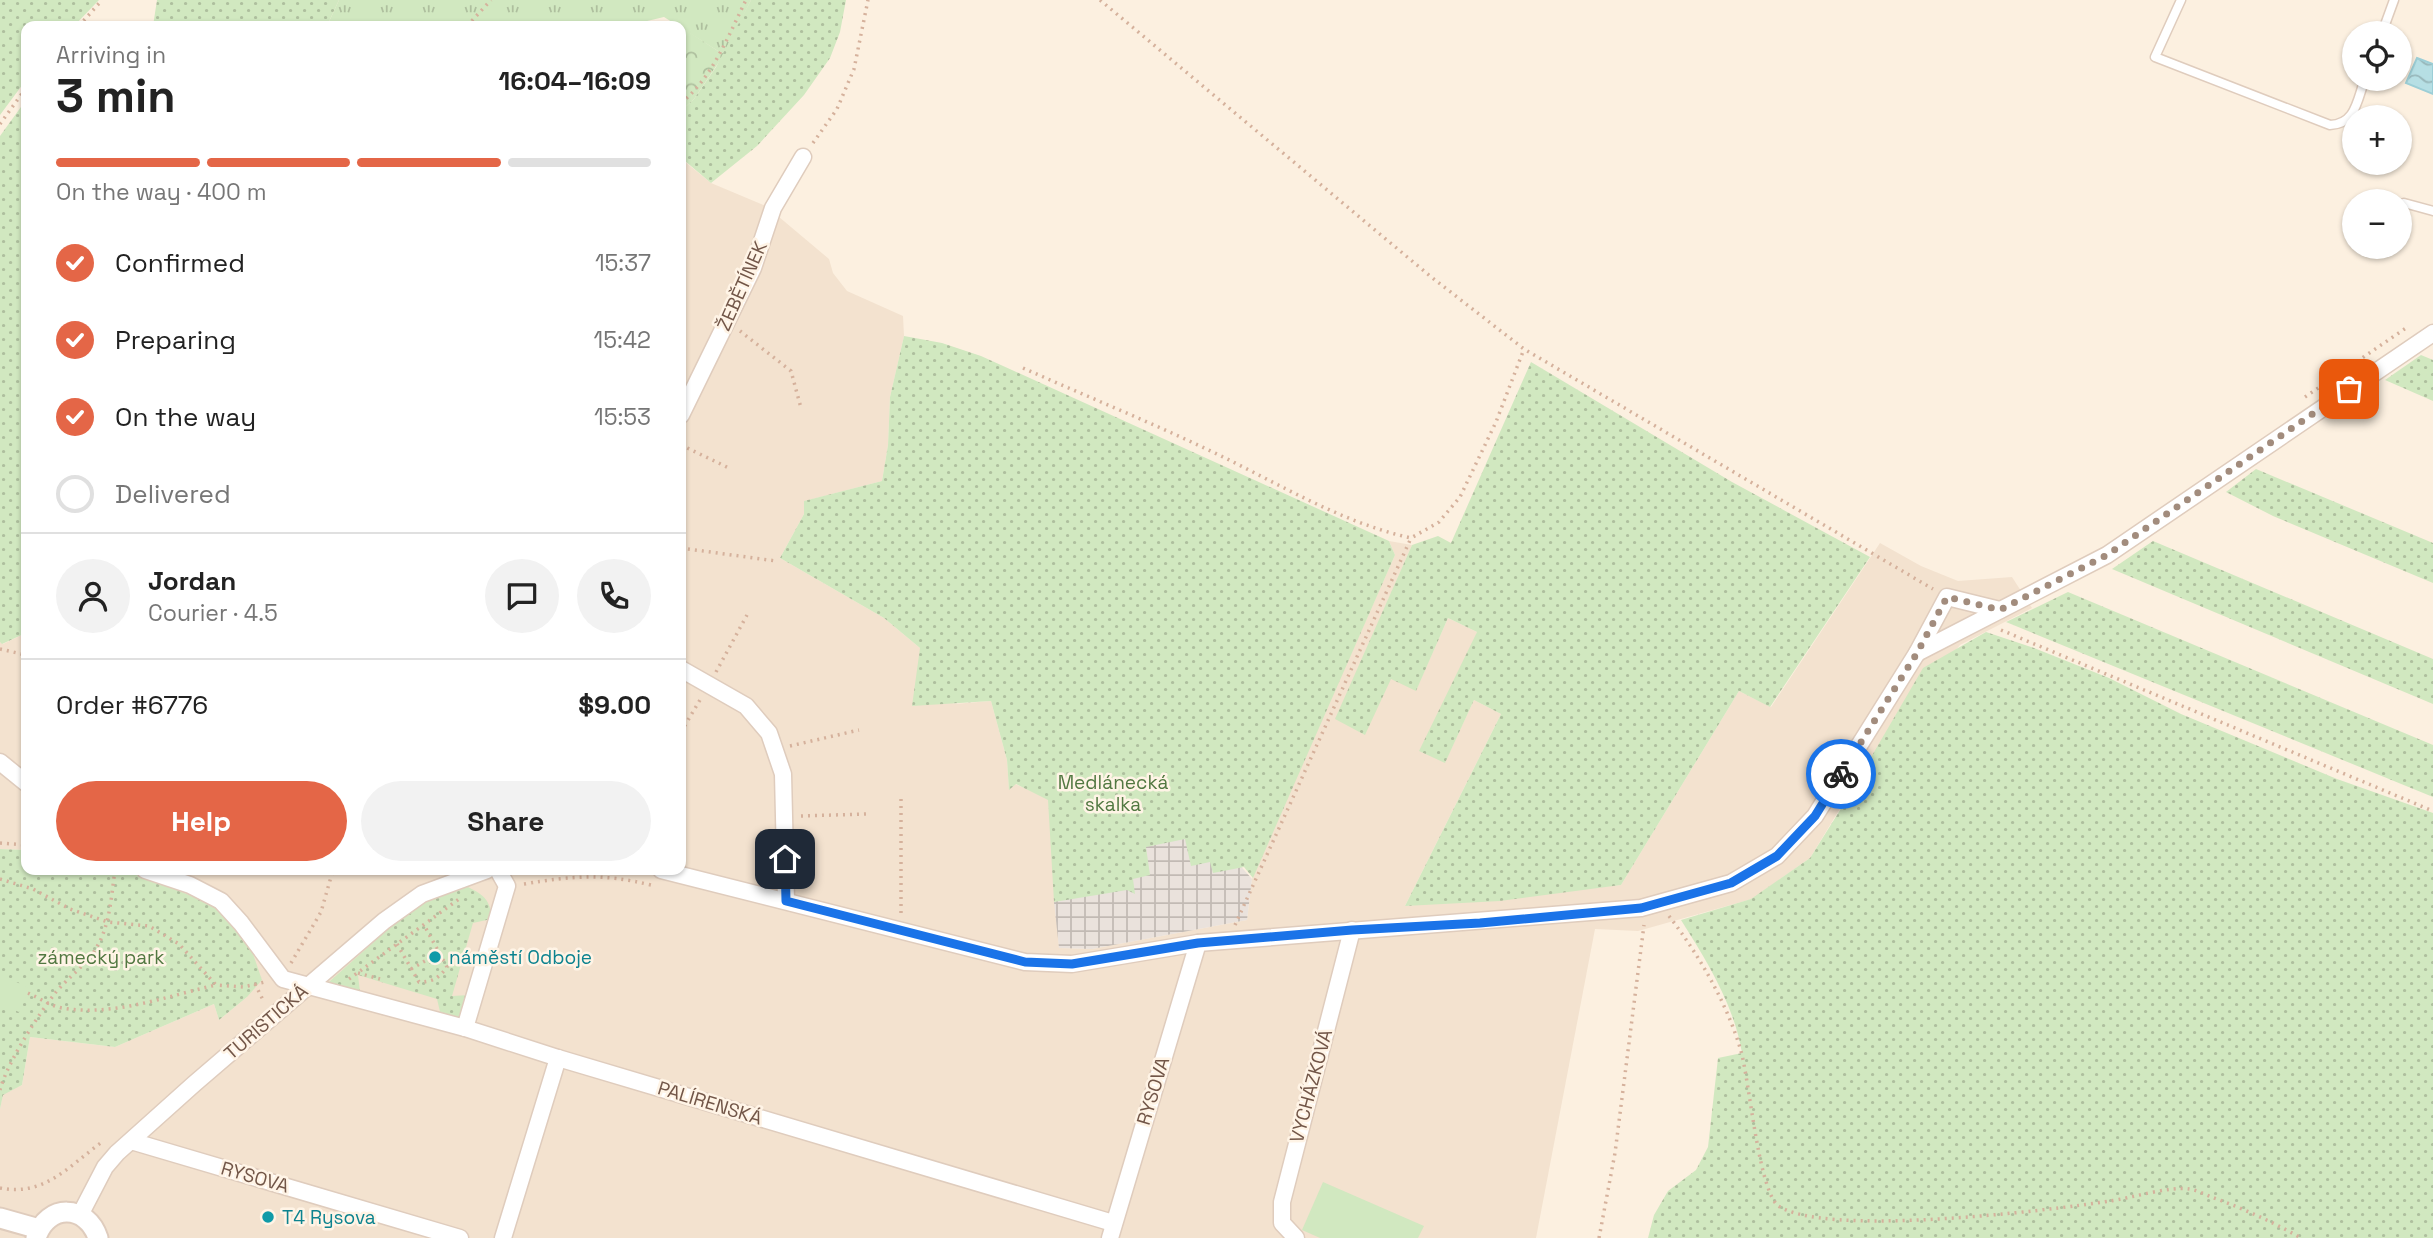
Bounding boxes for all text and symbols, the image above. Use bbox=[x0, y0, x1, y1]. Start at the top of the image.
map controls bbox=[2342, 21, 2412, 259]
button: locate bbox=[2342, 21, 2412, 91]
text: Arriving in bbox=[56, 40, 166, 70]
text: 16:04–16:09 bbox=[498, 64, 651, 98]
text: 3 min bbox=[56, 67, 176, 125]
button: + bbox=[2342, 105, 2412, 175]
text: On the way · 400 m bbox=[56, 177, 267, 207]
button: − bbox=[2342, 189, 2412, 259]
street label: ŽEBĚTÍNEK bbox=[711, 237, 773, 335]
icon: check bbox=[56, 244, 94, 282]
text: Confirmed bbox=[115, 246, 245, 280]
text: 15:37 bbox=[595, 248, 651, 278]
icon: check bbox=[56, 321, 94, 359]
text: Preparing bbox=[115, 323, 236, 357]
text: 15:42 bbox=[594, 325, 651, 355]
pin bbox=[2319, 359, 2379, 419]
icon: bag bbox=[2330, 370, 2368, 408]
icon: check bbox=[56, 398, 94, 436]
text: On the way bbox=[115, 400, 256, 434]
text: 15:53 bbox=[594, 402, 651, 432]
text: Delivered bbox=[115, 477, 231, 511]
button: person bbox=[56, 559, 130, 633]
button: chat bbox=[485, 559, 559, 633]
button: phone bbox=[577, 559, 651, 633]
text: Jordan bbox=[148, 564, 236, 598]
text: Courier · 4.5 bbox=[148, 598, 278, 628]
text: Order #6776 bbox=[56, 688, 208, 722]
text: $9.00 bbox=[578, 688, 651, 722]
courier bbox=[1806, 739, 1876, 809]
icon: bike bbox=[1822, 755, 1860, 793]
park label: Medlánecká skalka bbox=[1058, 770, 1168, 817]
button: Help bbox=[56, 781, 347, 861]
button: Share bbox=[361, 781, 651, 861]
pin bbox=[755, 829, 815, 889]
icon: home bbox=[766, 840, 804, 878]
park label: zámecký park bbox=[38, 945, 165, 970]
place label: náměstí Odboje bbox=[449, 945, 592, 970]
marker: náměstí Odboje bbox=[427, 949, 443, 965]
street label: TURISTICKÁ bbox=[219, 979, 313, 1065]
street label: VYCHÁZKOVÁ bbox=[1284, 1026, 1338, 1146]
street label: RYSOVA bbox=[1131, 1054, 1175, 1128]
street label: PALÍRENSKÁ bbox=[655, 1075, 765, 1131]
street label: RYSOVA bbox=[218, 1155, 292, 1199]
place label: T4 Rysova bbox=[282, 1205, 376, 1230]
marker: T4 Rysova bbox=[260, 1209, 276, 1225]

